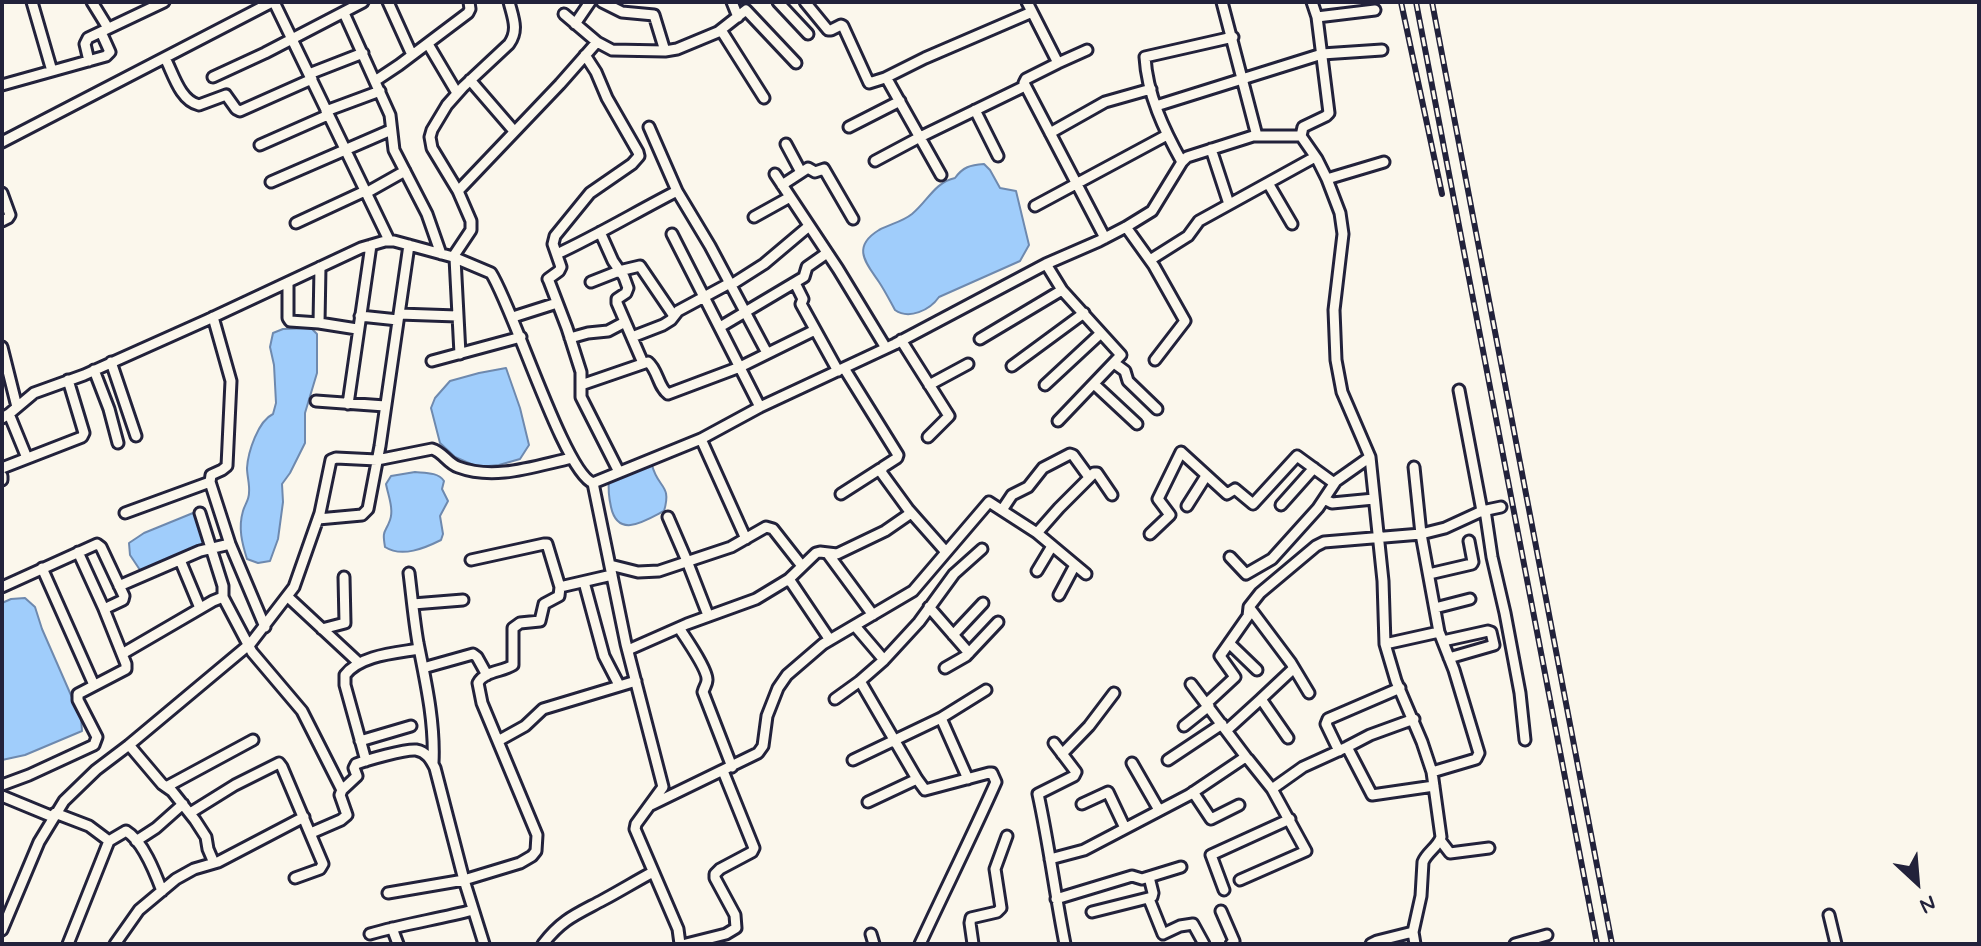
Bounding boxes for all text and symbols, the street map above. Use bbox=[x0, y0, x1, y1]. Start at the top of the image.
north arrow bbox=[1877, 842, 1957, 922]
text: N bbox=[1915, 888, 1940, 919]

